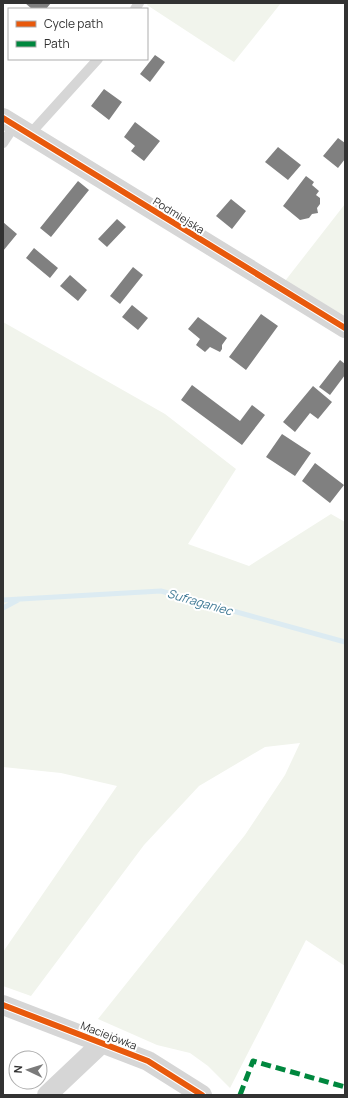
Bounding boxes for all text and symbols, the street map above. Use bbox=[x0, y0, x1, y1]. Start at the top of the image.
legend bbox=[8, 8, 148, 60]
text: Cycle path bbox=[44, 15, 103, 32]
text: Path bbox=[44, 35, 70, 52]
street label: Podmiejska bbox=[150, 193, 208, 237]
water label: Sufraganiec bbox=[166, 585, 236, 620]
street label: Maciejówka bbox=[79, 1017, 139, 1053]
north arrow bbox=[8, 1050, 48, 1090]
text: N bbox=[10, 1065, 25, 1074]

